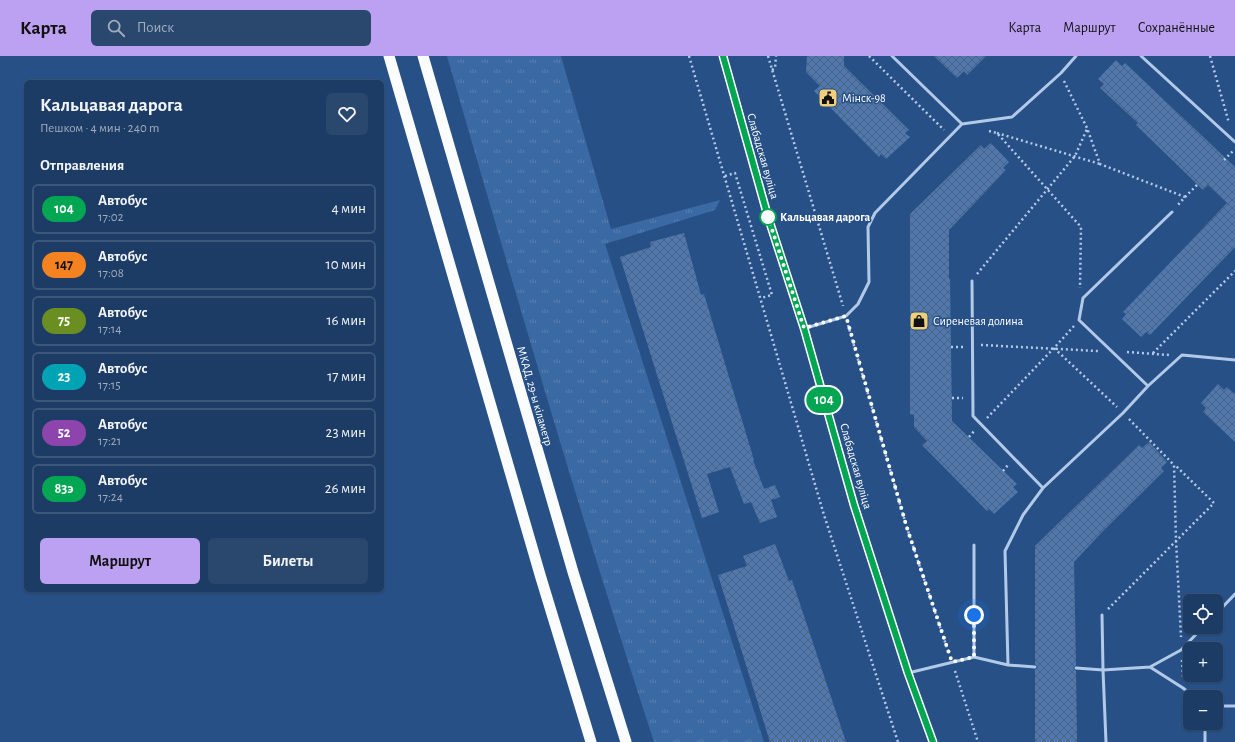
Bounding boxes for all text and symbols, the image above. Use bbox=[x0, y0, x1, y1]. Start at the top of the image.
search box bbox=[91, 10, 371, 46]
icon: search bbox=[105, 17, 127, 39]
text: Карта bbox=[20, 19, 67, 38]
text: Поиск bbox=[137, 20, 174, 35]
text: Карта bbox=[1008, 21, 1041, 35]
text: Маршрут bbox=[1063, 21, 1116, 35]
text: Сохранённые bbox=[1138, 21, 1215, 35]
public building icon: Мінск-98 bbox=[817, 87, 839, 109]
place label: Мінск-98 bbox=[842, 92, 886, 104]
button: heart bbox=[326, 93, 368, 135]
text: Кальцавая дарога bbox=[40, 96, 183, 115]
street label: Слабадская вуліца bbox=[744, 112, 781, 201]
text: Пешком · 4 мин · 240 m bbox=[40, 122, 159, 135]
text: Отправления bbox=[40, 158, 124, 173]
text: Автобус bbox=[98, 193, 148, 208]
text: 4 мин bbox=[331, 201, 366, 216]
text: 104 bbox=[54, 202, 74, 216]
marker: Кальцавая дарога bbox=[759, 208, 777, 226]
text: 17:02 bbox=[98, 211, 124, 224]
place label: Кальцавая дарога bbox=[780, 211, 871, 223]
text: Автобус bbox=[98, 249, 148, 264]
text: 10 мин bbox=[326, 257, 366, 272]
text: 147 bbox=[55, 258, 73, 272]
text: 17:08 bbox=[98, 267, 124, 280]
text: Автобус bbox=[98, 305, 148, 320]
shop icon: Сиреневая долина bbox=[908, 310, 930, 332]
text: 16 мин bbox=[326, 313, 366, 328]
text: 75 bbox=[58, 314, 70, 328]
place label: Сиреневая долина bbox=[933, 315, 1024, 327]
text: 17:14 bbox=[98, 323, 122, 336]
street label: МКАД, 29-ы кіламетр bbox=[515, 345, 555, 447]
text: Автобус bbox=[98, 361, 148, 376]
text: 17 мин bbox=[327, 369, 366, 384]
text: 23 bbox=[58, 370, 70, 384]
text: 17:15 bbox=[98, 379, 121, 392]
line badge: 104 bbox=[801, 387, 847, 413]
text: 104 bbox=[814, 393, 834, 407]
text: Автобус bbox=[98, 417, 148, 432]
street label: Слабадская вуліца bbox=[837, 422, 874, 511]
text: 23 мин bbox=[326, 425, 366, 440]
text: 52 bbox=[58, 426, 70, 440]
text: 17:21 bbox=[98, 435, 121, 448]
text: Автобус bbox=[98, 473, 148, 488]
text: 26 мин bbox=[325, 481, 366, 496]
text: 83э bbox=[54, 482, 74, 496]
text: 17:24 bbox=[98, 491, 123, 504]
button: Маршрут bbox=[40, 538, 200, 584]
button: Билеты bbox=[208, 538, 368, 584]
map controls bbox=[1183, 594, 1223, 730]
button: locate bbox=[1183, 594, 1223, 634]
your location bbox=[964, 605, 984, 625]
button: + bbox=[1183, 642, 1223, 682]
button: − bbox=[1183, 690, 1223, 730]

